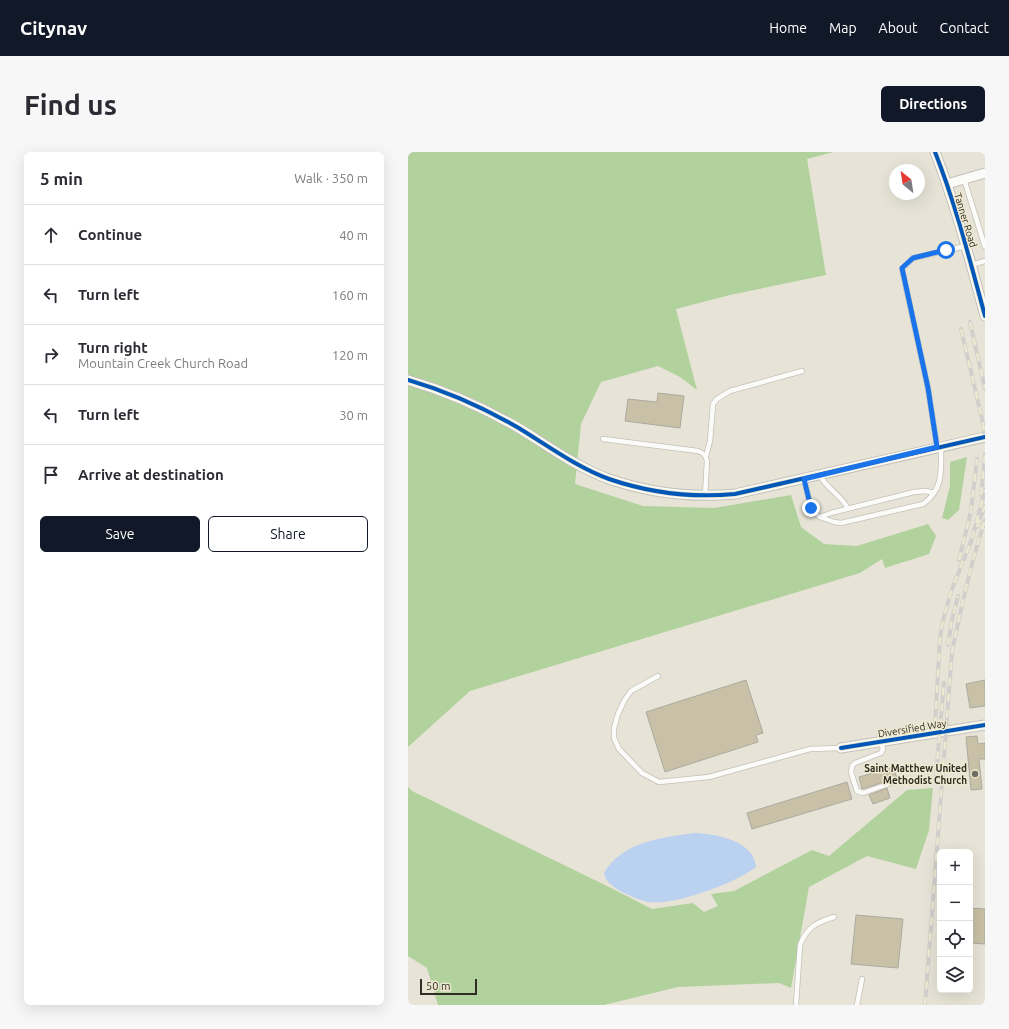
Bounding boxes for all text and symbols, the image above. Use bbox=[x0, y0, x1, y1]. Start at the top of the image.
text: Citynav bbox=[20, 17, 87, 39]
text: Home bbox=[769, 20, 807, 36]
text: Map bbox=[829, 20, 857, 36]
text: About bbox=[879, 20, 918, 36]
text: Contact bbox=[940, 20, 989, 36]
button: Directions bbox=[881, 86, 985, 122]
text: Find us bbox=[24, 89, 117, 120]
north arrow bbox=[889, 164, 925, 200]
text: 5 min bbox=[40, 169, 83, 188]
text: Walk · 350 m bbox=[294, 171, 368, 185]
street label: Tanner Road bbox=[952, 192, 979, 249]
icon: ahead bbox=[40, 224, 62, 246]
text: Continue bbox=[78, 226, 142, 243]
text: 40 m bbox=[339, 228, 368, 242]
route start bbox=[937, 241, 955, 259]
icon: left bbox=[40, 284, 62, 306]
text: Turn left bbox=[78, 286, 139, 303]
text: 160 m bbox=[332, 288, 368, 302]
text: Turn right bbox=[78, 339, 148, 356]
icon: right bbox=[40, 344, 62, 366]
text: 120 m bbox=[332, 348, 368, 362]
text: Mountain Creek Church Road bbox=[78, 356, 248, 370]
icon: left bbox=[40, 404, 62, 426]
text: Turn left bbox=[78, 406, 139, 423]
text: 30 m bbox=[339, 408, 368, 422]
icon: arrive bbox=[40, 464, 62, 486]
text: Arrive at destination bbox=[78, 466, 224, 483]
route end bbox=[802, 499, 820, 517]
button: Save bbox=[40, 516, 200, 552]
button: Share bbox=[208, 516, 368, 552]
street label: Diversified Way bbox=[877, 718, 947, 739]
place label: Saint Matthew United Methodist Church bbox=[864, 763, 967, 786]
marker: Saint Matthew United Methodist Church bbox=[970, 769, 980, 779]
map controls bbox=[937, 849, 973, 993]
button: + bbox=[937, 849, 973, 885]
button: − bbox=[937, 885, 973, 921]
button: locate bbox=[937, 921, 973, 957]
button: layers bbox=[937, 957, 973, 993]
scale bar bbox=[420, 977, 477, 996]
text: 50 m bbox=[426, 980, 450, 992]

